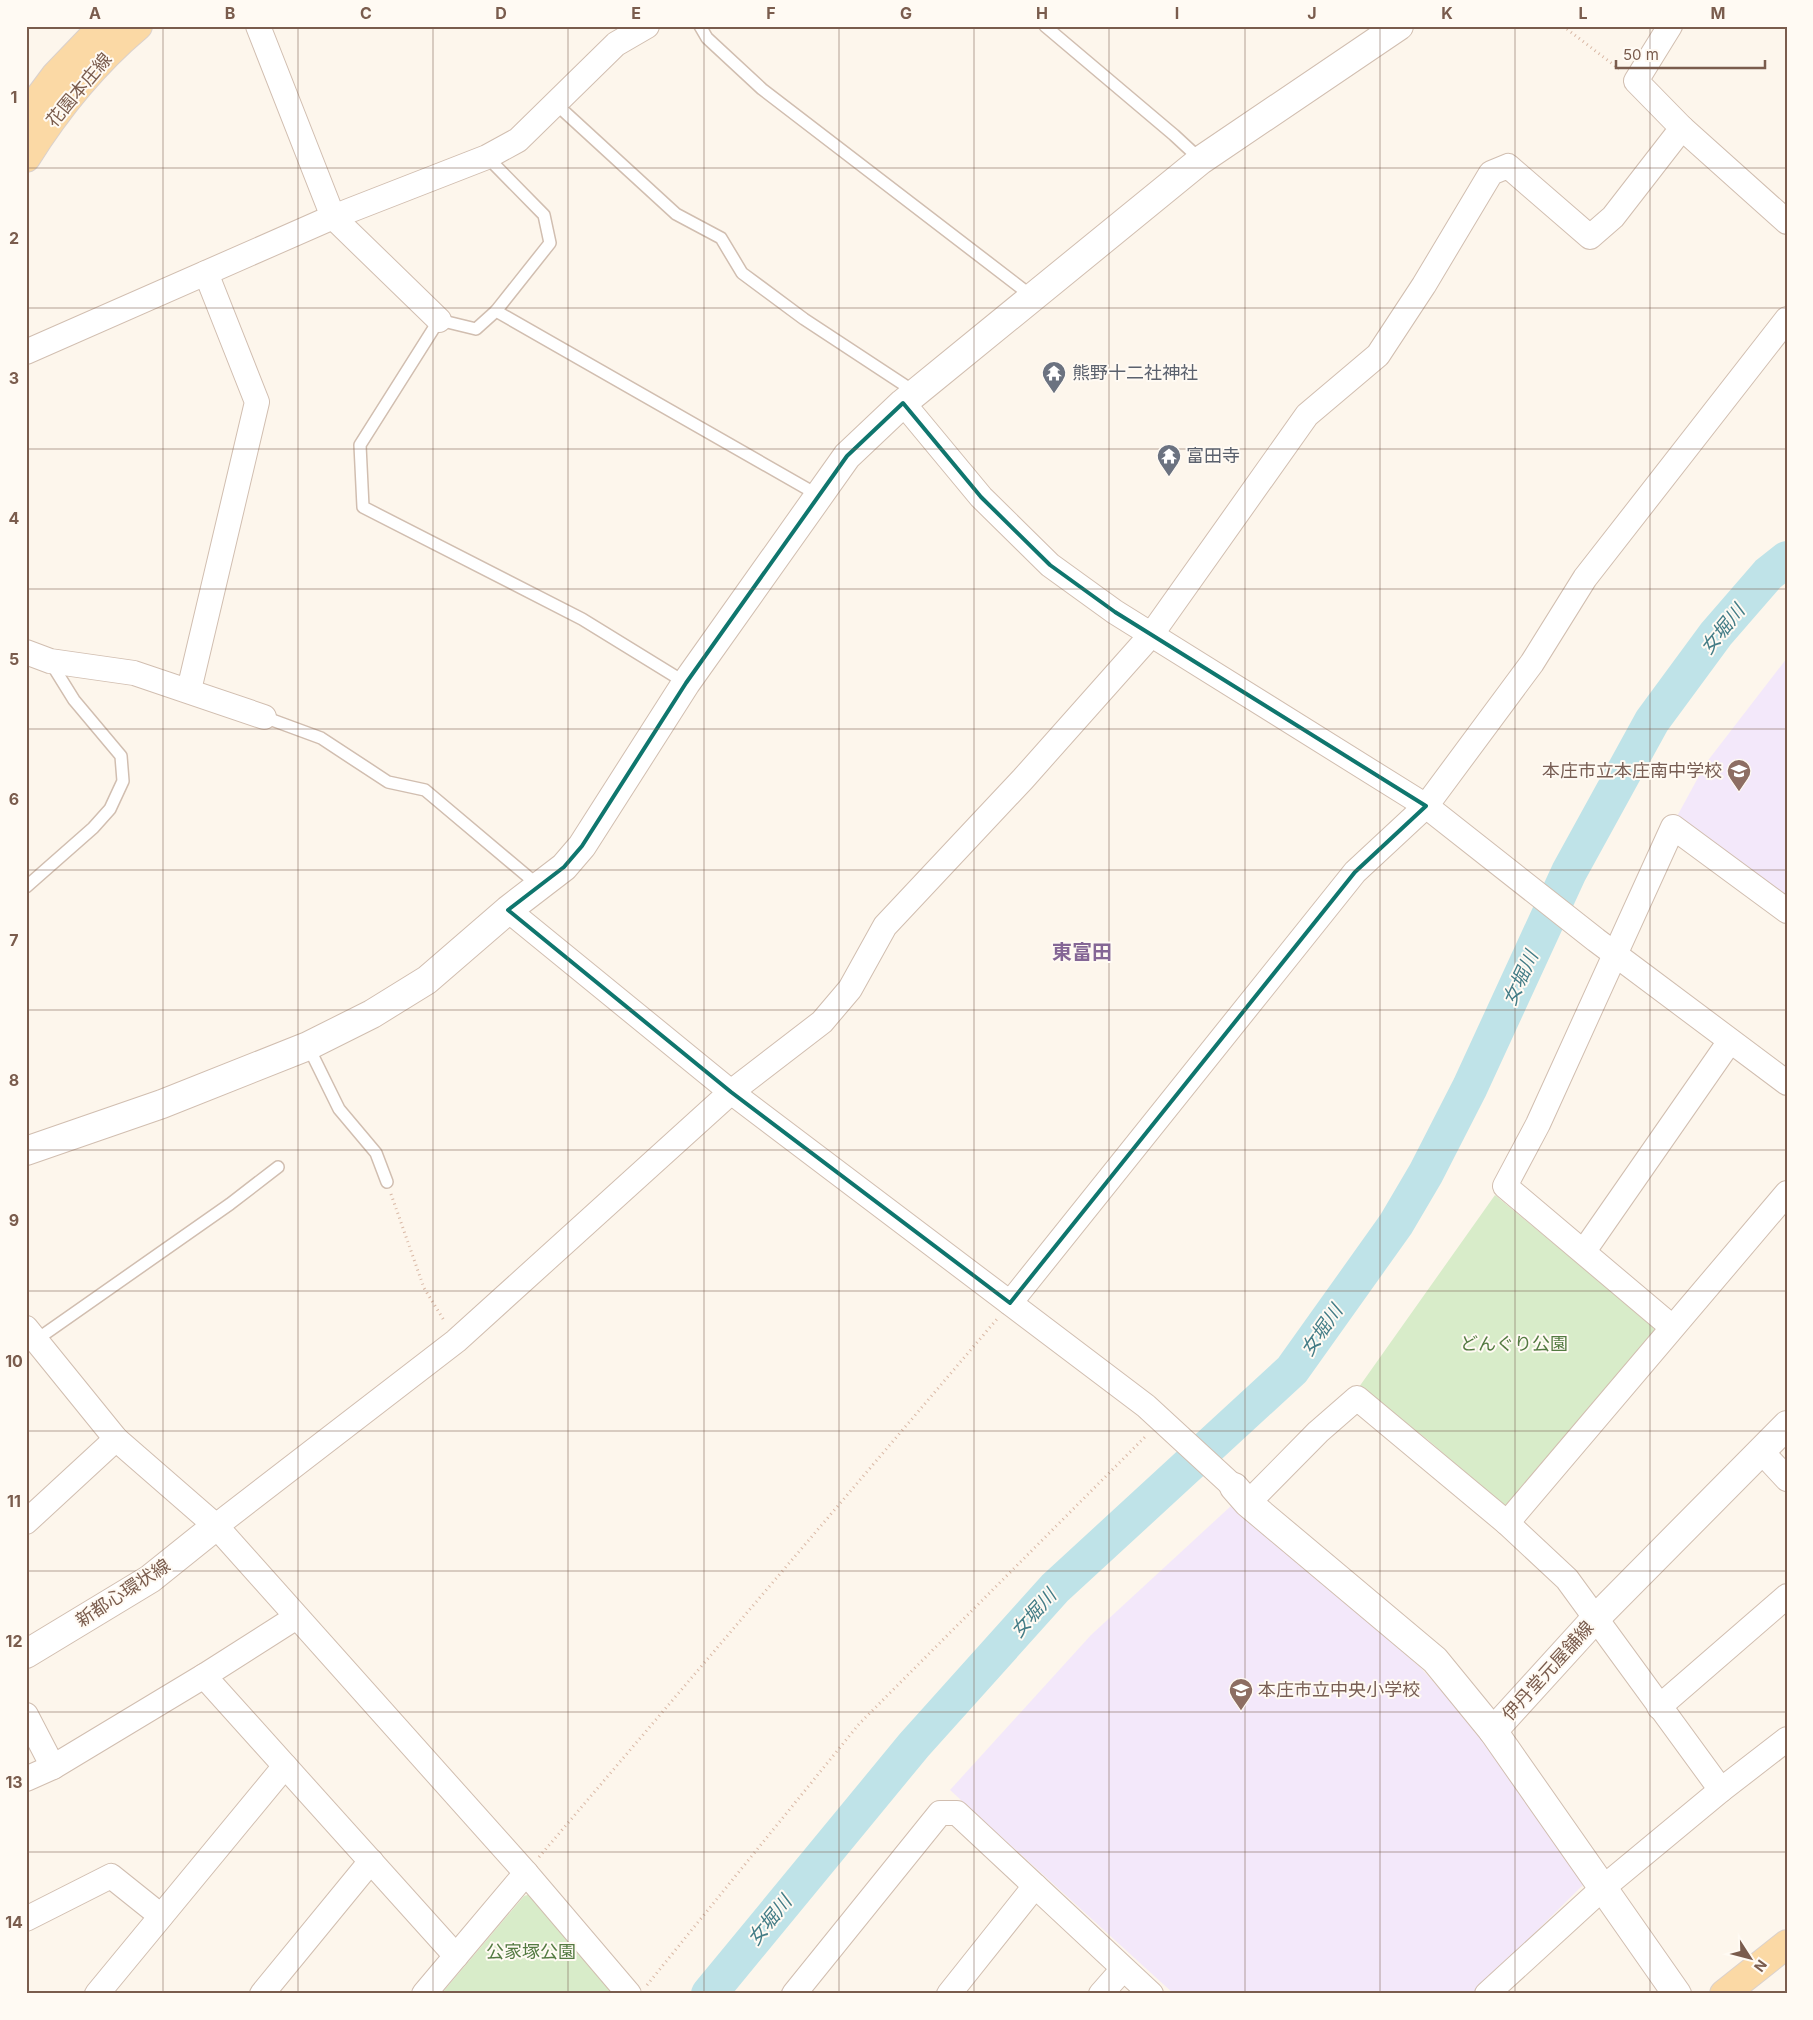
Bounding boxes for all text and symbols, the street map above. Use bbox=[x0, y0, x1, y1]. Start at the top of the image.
text: A bbox=[89, 3, 101, 23]
text: B bbox=[225, 3, 235, 23]
text: C bbox=[360, 3, 372, 23]
text: D bbox=[495, 3, 507, 23]
text: E bbox=[631, 3, 641, 23]
text: F bbox=[766, 3, 776, 23]
text: G bbox=[900, 3, 912, 23]
text: H bbox=[1036, 3, 1048, 23]
text: I bbox=[1175, 3, 1179, 23]
text: J bbox=[1307, 3, 1317, 23]
text: K bbox=[1441, 3, 1453, 23]
text: L bbox=[1578, 3, 1588, 23]
text: M bbox=[1711, 3, 1725, 23]
scale bar bbox=[1616, 38, 1764, 70]
text: 50 m bbox=[1623, 45, 1659, 64]
street label: 花園本庄線 bbox=[42, 48, 116, 131]
text: 1 bbox=[11, 87, 17, 107]
text: 2 bbox=[9, 228, 19, 248]
temple icon: 熊野十二社神社 bbox=[1041, 360, 1067, 394]
place label: 熊野十二社神社 bbox=[1072, 362, 1198, 383]
text: 3 bbox=[9, 368, 19, 388]
temple icon: 富田寺 bbox=[1156, 443, 1182, 477]
place label: 富田寺 bbox=[1186, 445, 1240, 466]
text: 4 bbox=[9, 508, 20, 528]
water label: 女堀川 bbox=[1696, 598, 1751, 659]
text: 5 bbox=[9, 649, 19, 669]
school or university icon: 本庄市立本庄南中学校 bbox=[1726, 758, 1752, 792]
place label: 本庄市立本庄南中学校 bbox=[1542, 760, 1722, 781]
text: 6 bbox=[9, 789, 19, 809]
text: 7 bbox=[9, 930, 19, 950]
district label: 東富田 bbox=[1052, 940, 1112, 964]
water label: 女堀川 bbox=[1498, 946, 1544, 1009]
text: 8 bbox=[9, 1070, 19, 1090]
text: 9 bbox=[9, 1210, 19, 1230]
water label: 女堀川 bbox=[1296, 1299, 1348, 1360]
park label: どんぐり公園 bbox=[1460, 1333, 1568, 1354]
text: 10 bbox=[5, 1351, 23, 1371]
text: 11 bbox=[7, 1491, 21, 1511]
street label: 新都心環状線 bbox=[72, 1554, 174, 1631]
water label: 女堀川 bbox=[1006, 1583, 1062, 1642]
street label: 伊丹堂元屋舗線 bbox=[1498, 1617, 1598, 1725]
text: 12 bbox=[6, 1631, 22, 1651]
school or university icon: 本庄市立中央小学校 bbox=[1228, 1677, 1254, 1711]
place label: 本庄市立中央小学校 bbox=[1258, 1679, 1420, 1700]
text: 13 bbox=[5, 1772, 23, 1792]
water label: 女堀川 bbox=[743, 1889, 798, 1950]
text: 14 bbox=[5, 1912, 23, 1932]
north arrow bbox=[1726, 1932, 1776, 1982]
park label: 公家塚公園 bbox=[486, 1941, 576, 1962]
text: N bbox=[1751, 1957, 1771, 1975]

